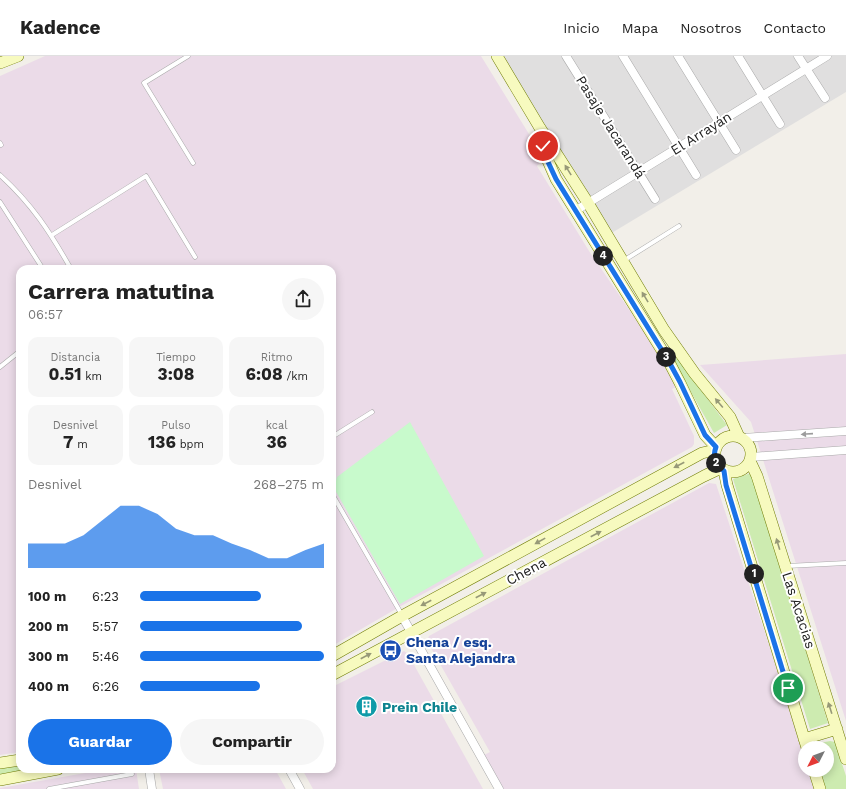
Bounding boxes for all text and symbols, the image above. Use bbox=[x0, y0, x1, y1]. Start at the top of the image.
text: Kadence bbox=[20, 16, 100, 39]
text: Inicio bbox=[563, 20, 600, 36]
text: Mapa bbox=[622, 20, 658, 36]
text: Nosotros bbox=[680, 20, 742, 36]
text: Contacto bbox=[764, 20, 826, 36]
street label: Pasaje Jacarandá bbox=[573, 73, 649, 181]
street label: El Arrayán bbox=[668, 108, 734, 158]
pin bbox=[526, 129, 560, 163]
icon: check bbox=[532, 135, 554, 157]
one-way arrow bbox=[564, 164, 571, 176]
pin: 4 bbox=[593, 246, 613, 266]
text: 4 bbox=[599, 249, 607, 262]
button: share bbox=[282, 278, 324, 320]
text: Carrera matutina bbox=[28, 279, 214, 304]
one-way arrow bbox=[641, 291, 648, 303]
text: 06:57 bbox=[28, 307, 63, 322]
pin: 3 bbox=[656, 347, 676, 367]
text: 3 bbox=[663, 350, 669, 363]
text: Distancia bbox=[51, 351, 100, 364]
text: Tiempo bbox=[156, 351, 196, 364]
text: Ritmo bbox=[261, 351, 293, 364]
text: 0.51 bbox=[49, 364, 82, 384]
text: 3:08 bbox=[158, 364, 194, 384]
text: 6:08 bbox=[245, 364, 283, 384]
text: km bbox=[82, 370, 102, 383]
text: /km bbox=[283, 370, 308, 383]
one-way arrow bbox=[715, 398, 724, 409]
text: Desnivel bbox=[53, 419, 98, 432]
text: Pulso bbox=[161, 419, 191, 432]
text: kcal bbox=[266, 419, 288, 432]
one-way arrow bbox=[801, 430, 813, 437]
text: 7 bbox=[63, 432, 73, 452]
text: 136 bbox=[148, 432, 176, 452]
text: 36 bbox=[266, 432, 287, 452]
text: m bbox=[73, 438, 88, 451]
text: bpm bbox=[176, 438, 204, 451]
pin: 2 bbox=[706, 453, 726, 473]
text: 2 bbox=[713, 456, 719, 469]
one-way arrow bbox=[673, 462, 685, 469]
text: Desnivel bbox=[28, 477, 81, 492]
text: 268–275 m bbox=[253, 477, 324, 492]
one-way arrow bbox=[590, 530, 601, 537]
one-way arrow bbox=[534, 537, 546, 544]
one-way arrow bbox=[775, 538, 781, 550]
street label: Chena bbox=[503, 554, 549, 588]
pin: 1 bbox=[744, 564, 764, 584]
text: 1 bbox=[752, 567, 756, 580]
street label: Las Acacias bbox=[779, 570, 819, 650]
text: 100 m bbox=[28, 589, 66, 604]
text: 6:23 bbox=[92, 589, 119, 604]
one-way arrow bbox=[475, 592, 487, 598]
one-way arrow bbox=[420, 599, 432, 606]
text: 200 m bbox=[28, 619, 68, 634]
text: 5:57 bbox=[92, 619, 118, 634]
place label: Chena / esq. Santa Alejandra bbox=[406, 634, 516, 666]
bus stop icon: Chena / esq. Santa Alejandra bbox=[377, 637, 403, 663]
text: 300 m bbox=[28, 649, 68, 664]
text: 5:46 bbox=[92, 649, 119, 664]
one-way arrow bbox=[361, 653, 372, 660]
pin bbox=[771, 671, 805, 705]
icon: arrive bbox=[777, 677, 799, 699]
text: 400 m bbox=[28, 679, 69, 694]
text: 6:26 bbox=[92, 679, 119, 694]
building icon: Prein Chile bbox=[353, 694, 379, 720]
place label: Prein Chile bbox=[382, 699, 457, 715]
one-way arrow bbox=[827, 702, 833, 714]
button: Guardar bbox=[28, 719, 172, 765]
button: Compartir bbox=[180, 719, 324, 765]
north arrow bbox=[798, 741, 834, 777]
map controls bbox=[798, 741, 834, 777]

